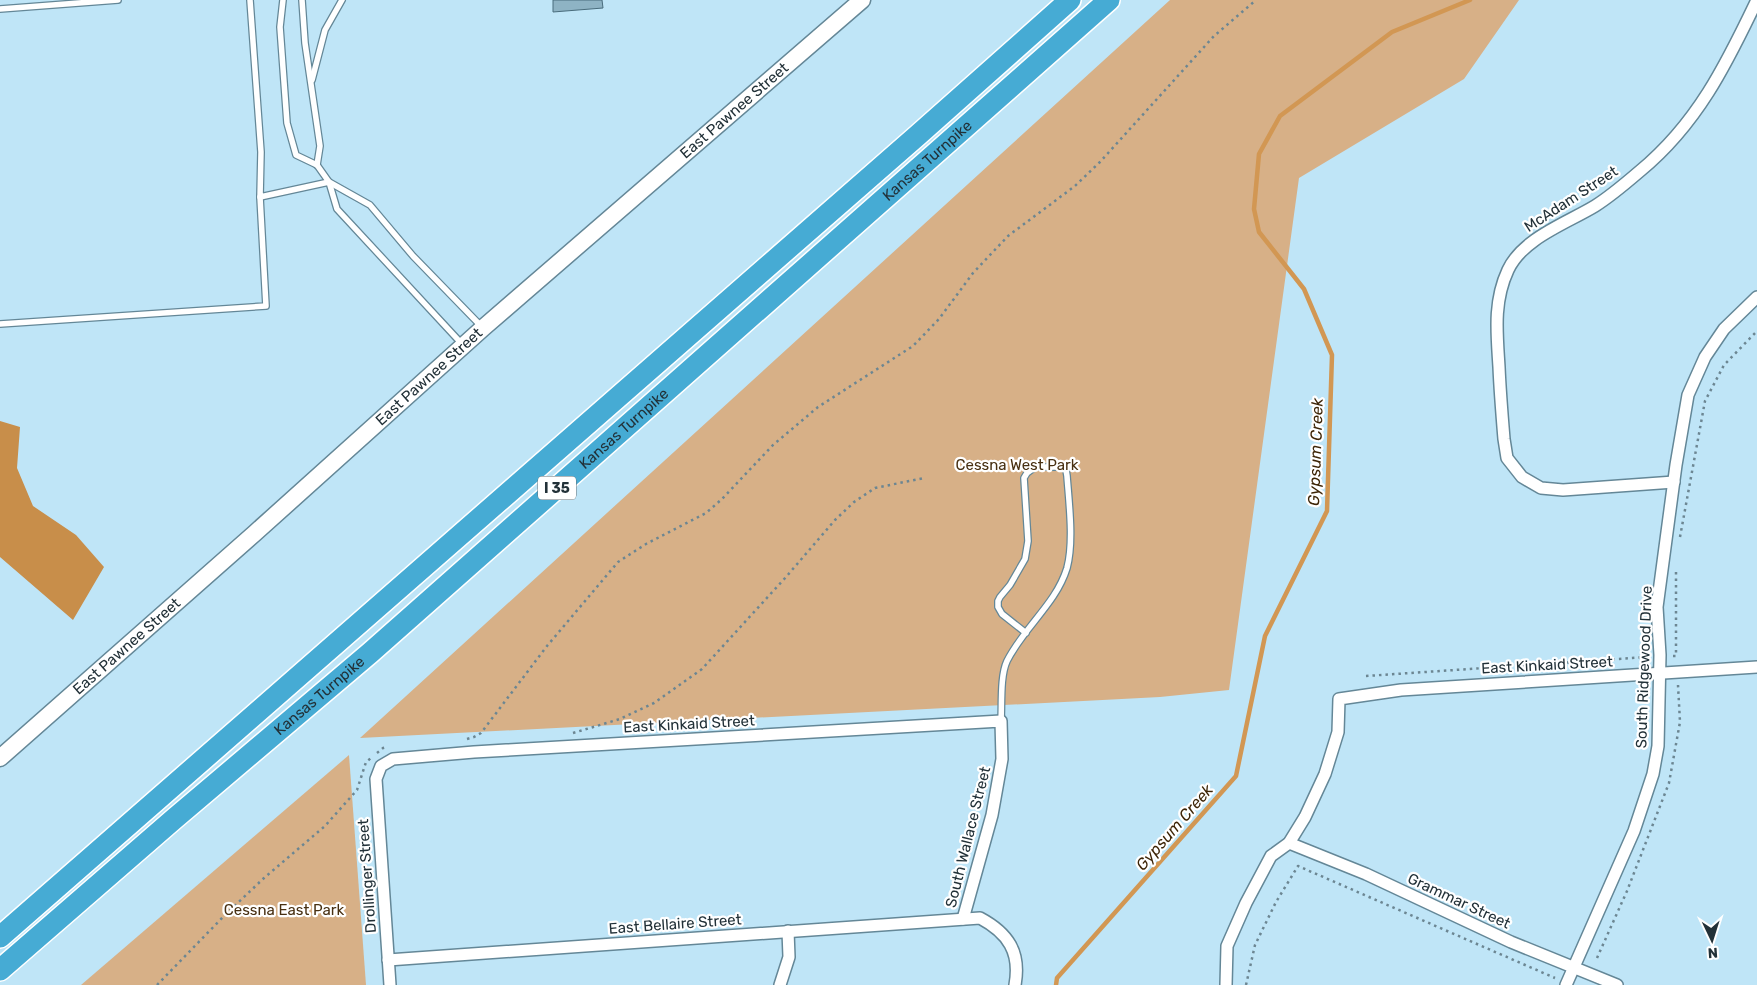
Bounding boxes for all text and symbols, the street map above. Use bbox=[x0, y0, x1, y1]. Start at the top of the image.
street label: East Pawnee Street bbox=[676, 59, 792, 162]
street label: Kansas Turnpike bbox=[879, 116, 976, 205]
street label: McAdam Street bbox=[1521, 162, 1621, 236]
street label: East Pawnee Street bbox=[372, 324, 486, 429]
street label: Kansas Turnpike bbox=[576, 385, 672, 473]
water label: Gypsum Creek bbox=[1304, 397, 1327, 506]
park label: Cessna West Park bbox=[956, 456, 1079, 474]
road number: I 35 bbox=[538, 476, 576, 499]
street label: South Ridgewood Drive bbox=[1632, 585, 1656, 749]
street label: East Pawnee Street bbox=[69, 594, 184, 698]
street label: Kansas Turnpike bbox=[271, 652, 368, 739]
street label: East Kinkaid Street bbox=[1481, 653, 1613, 677]
street label: East Kinkaid Street bbox=[623, 712, 755, 736]
street label: South Wallace Street bbox=[942, 765, 994, 909]
water label: Gypsum Creek bbox=[1132, 780, 1217, 874]
street label: Drollinger Street bbox=[354, 818, 380, 934]
street label: Grammar Street bbox=[1405, 869, 1513, 933]
park label: Cessna East Park bbox=[224, 901, 344, 919]
street label: East Bellaire Street bbox=[608, 910, 742, 938]
north arrow bbox=[1687, 915, 1737, 965]
text: N bbox=[1707, 944, 1718, 961]

